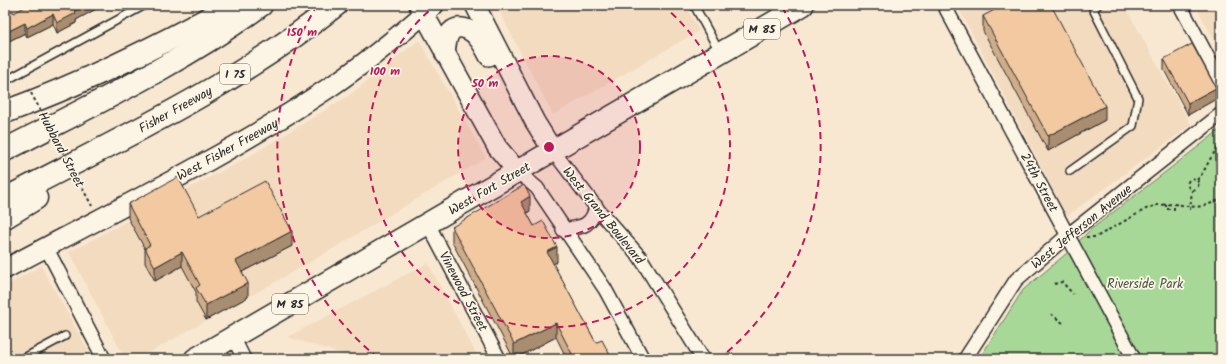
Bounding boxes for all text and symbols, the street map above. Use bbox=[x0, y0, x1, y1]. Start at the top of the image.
road number: M 85 bbox=[744, 19, 780, 39]
text: 150 m bbox=[287, 23, 317, 42]
text: 100 m bbox=[370, 62, 400, 81]
road number: I 75 bbox=[220, 64, 250, 84]
text: 50 m bbox=[471, 74, 499, 93]
street label: Fisher Freeway bbox=[135, 81, 217, 139]
street label: Hubbard Street bbox=[32, 108, 90, 192]
street label: West Fisher Freeway bbox=[173, 113, 283, 187]
centre of rings bbox=[542, 140, 556, 154]
street label: 24th Street bbox=[1014, 149, 1064, 217]
street label: West Fort Street bbox=[445, 157, 536, 221]
street label: West Grand Boulevard bbox=[557, 162, 649, 270]
street label: West Jefferson Avenue bbox=[1027, 179, 1137, 275]
street label: Vinewood Street bbox=[433, 248, 493, 336]
park label: Riverside Park bbox=[1107, 274, 1184, 295]
road number: M 85 bbox=[272, 294, 308, 314]

